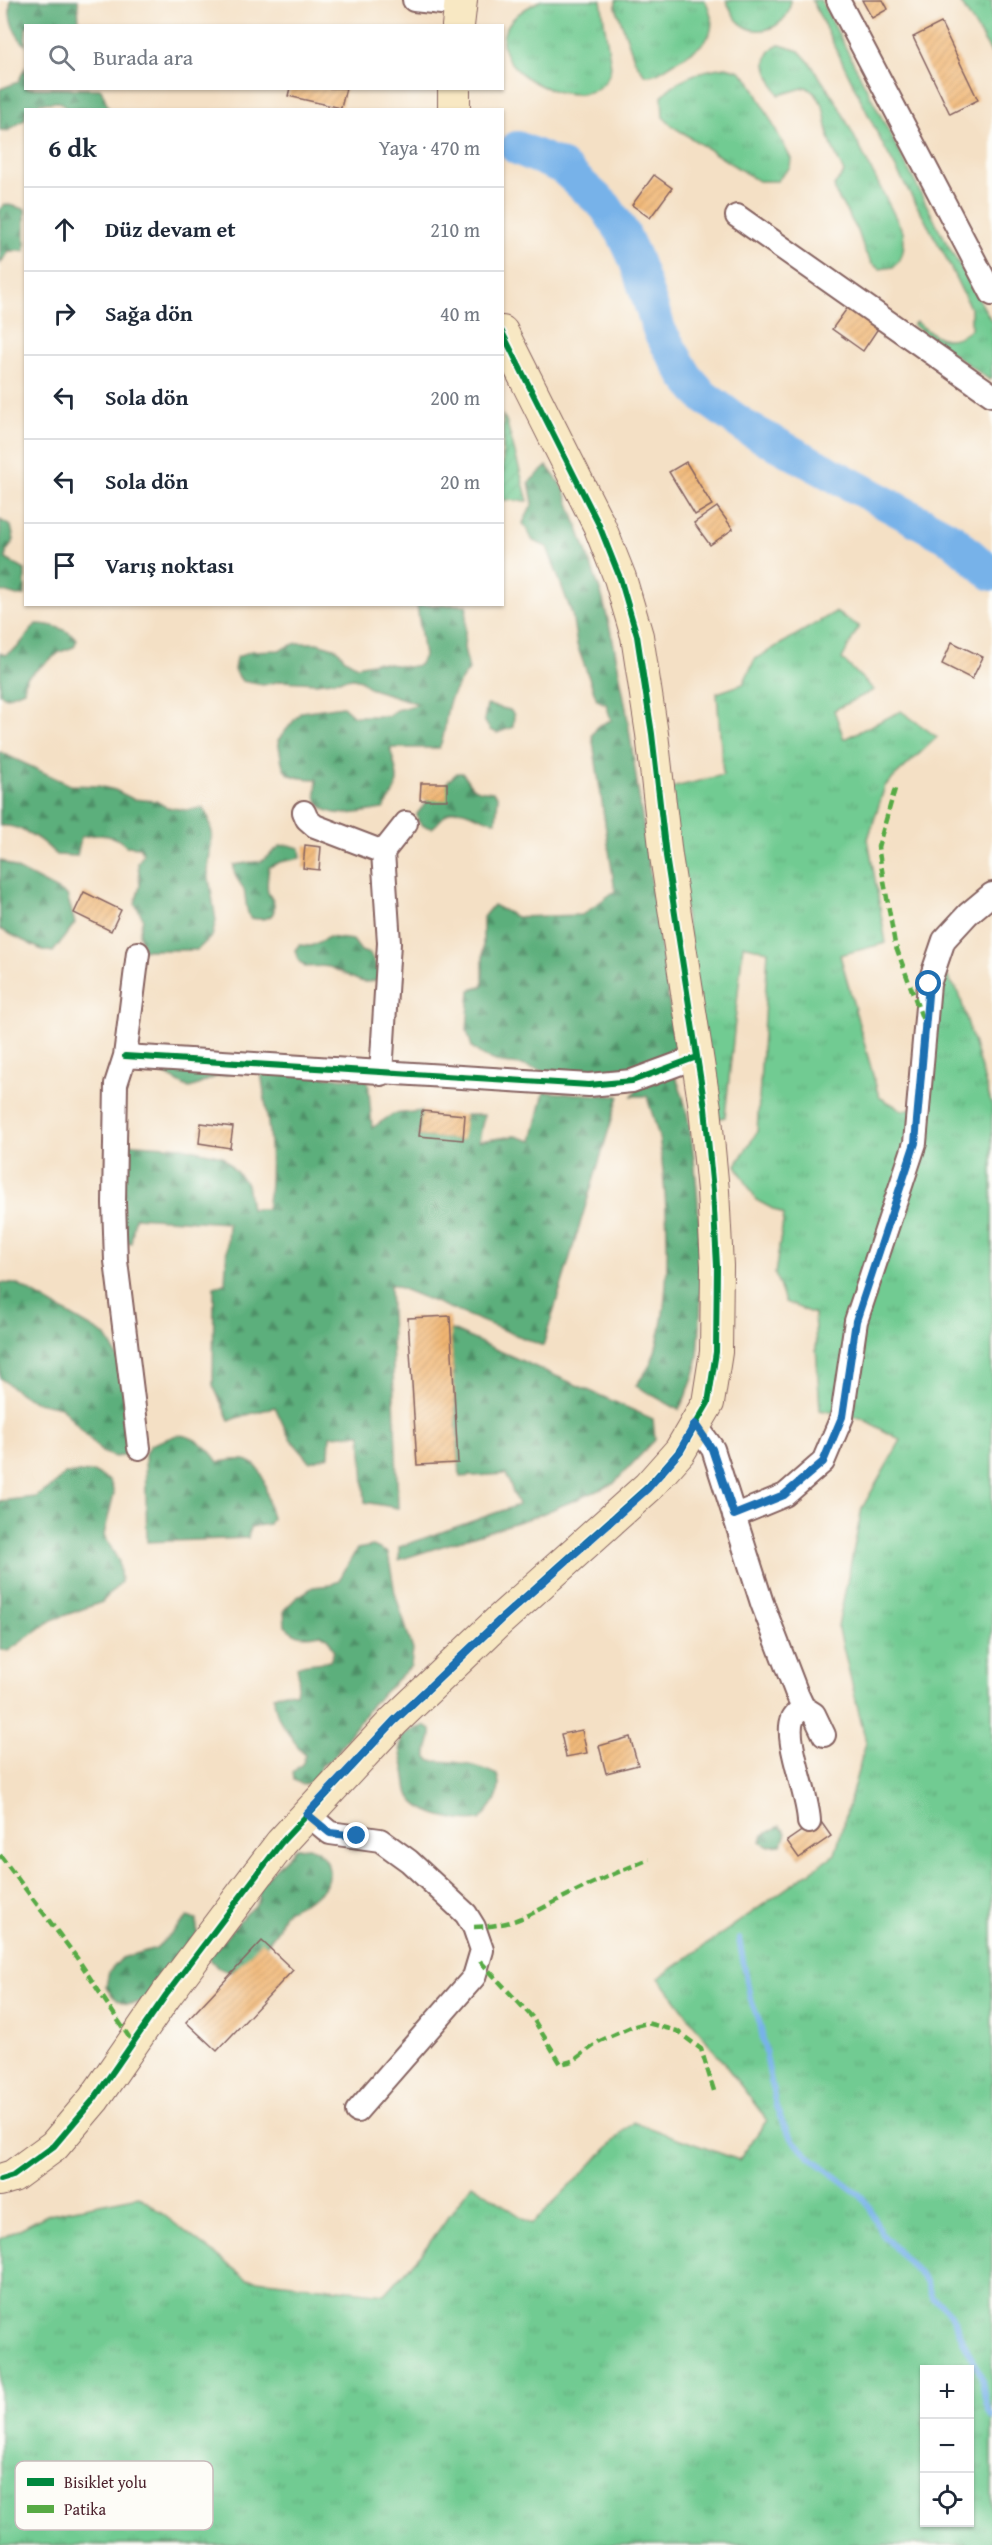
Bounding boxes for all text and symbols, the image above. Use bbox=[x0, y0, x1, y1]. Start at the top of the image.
search box bbox=[24, 24, 504, 90]
icon: search bbox=[45, 41, 78, 74]
text: Burada ara bbox=[93, 41, 193, 73]
text: 6 dk bbox=[48, 128, 97, 167]
text: Yaya · 470 m bbox=[379, 133, 480, 162]
icon: ahead bbox=[48, 213, 81, 246]
text: Düz devam et bbox=[105, 213, 236, 245]
text: 210 m bbox=[430, 215, 480, 244]
icon: right bbox=[48, 297, 81, 330]
text: Sağa dön bbox=[105, 297, 193, 329]
text: 40 m bbox=[440, 299, 480, 328]
icon: left bbox=[48, 381, 81, 414]
text: Sola dön bbox=[105, 381, 189, 413]
text: 200 m bbox=[430, 383, 480, 412]
icon: left bbox=[48, 465, 81, 498]
text: Sola dön bbox=[105, 465, 189, 497]
text: 20 m bbox=[440, 467, 480, 496]
icon: arrive bbox=[48, 549, 81, 582]
text: Varış noktası bbox=[105, 549, 234, 581]
route start bbox=[915, 970, 941, 996]
route end bbox=[343, 1822, 369, 1848]
map controls bbox=[920, 2365, 974, 2527]
button: + bbox=[920, 2365, 974, 2419]
button: − bbox=[920, 2419, 974, 2473]
legend bbox=[15, 2461, 213, 2530]
text: Bisiklet yolu bbox=[64, 2470, 147, 2494]
button: locate bbox=[920, 2473, 974, 2527]
text: Patika bbox=[64, 2497, 106, 2521]

